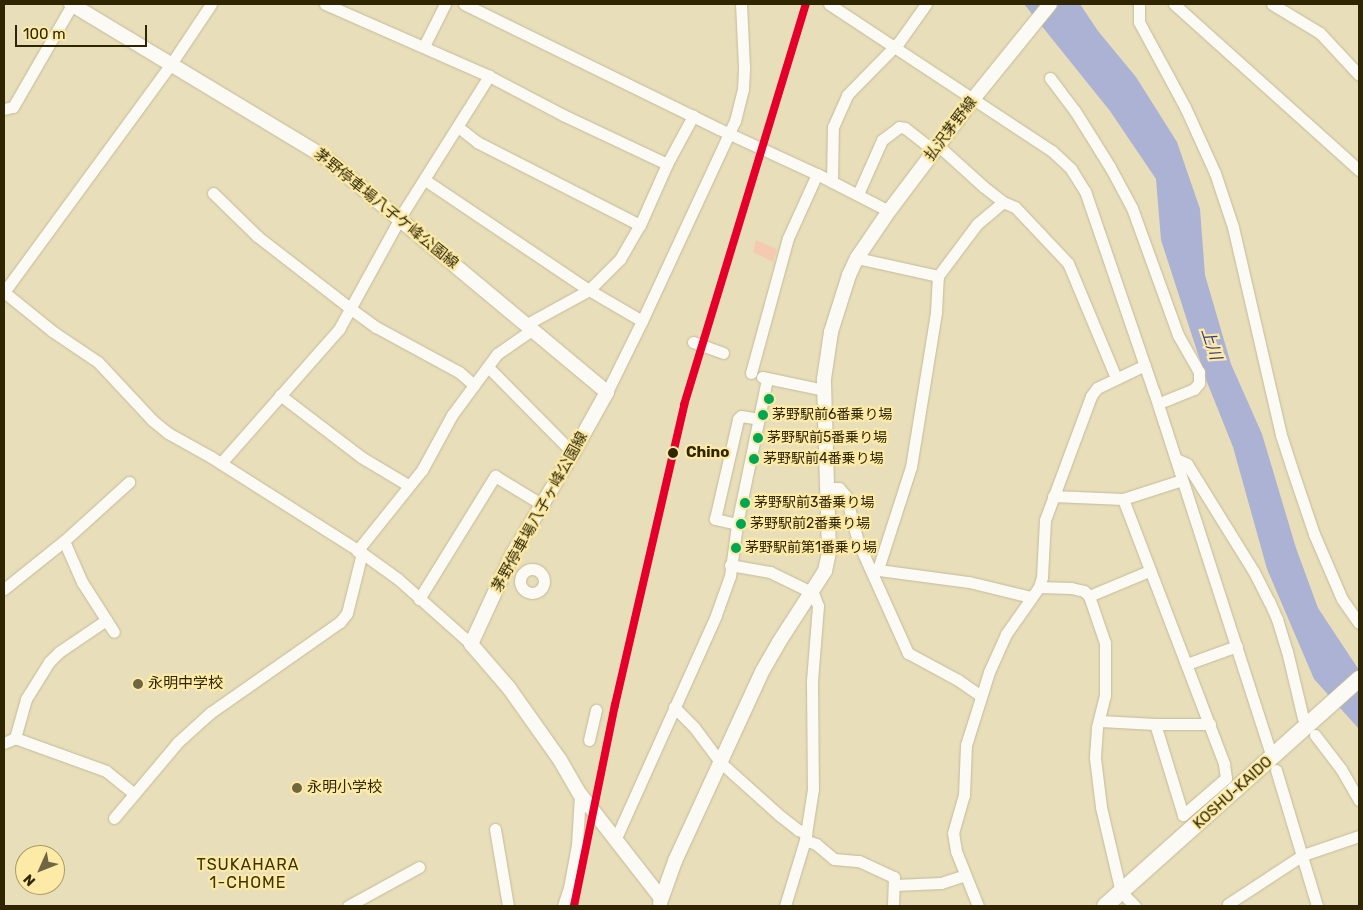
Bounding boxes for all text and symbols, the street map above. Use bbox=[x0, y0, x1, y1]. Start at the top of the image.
scale bar bbox=[18, 15, 150, 47]
text: 100 m bbox=[23, 25, 65, 43]
street label: 払沢茅野線 bbox=[921, 94, 981, 164]
street label: 茅野停車場八子ケ峰公園線 bbox=[310, 145, 462, 273]
water label: 上川 bbox=[1197, 326, 1225, 362]
unlabelled marker bbox=[764, 394, 774, 404]
place label: 茅野駅前6番乗り場 bbox=[772, 407, 892, 423]
marker: 茅野駅前6番乗り場 bbox=[758, 410, 768, 420]
street label: 茅野停車場八子ヶ峰公園線 bbox=[488, 429, 592, 595]
place label: 茅野駅前5番乗り場 bbox=[767, 430, 887, 446]
marker: 茅野駅前5番乗り場 bbox=[753, 433, 763, 443]
marker: Chino bbox=[664, 444, 682, 462]
place label: Chino bbox=[686, 444, 729, 462]
place label: 茅野駅前4番乗り場 bbox=[763, 451, 884, 467]
marker: 茅野駅前4番乗り場 bbox=[749, 454, 759, 464]
place label: 茅野駅前3番乗り場 bbox=[754, 495, 874, 511]
marker: 茅野駅前3番乗り場 bbox=[740, 498, 750, 508]
place label: 茅野駅前2番乗り場 bbox=[750, 516, 870, 532]
marker: 茅野駅前2番乗り場 bbox=[736, 519, 746, 529]
place label: 茅野駅前第1番乗り場 bbox=[745, 540, 877, 556]
marker: 茅野駅前第1番乗り場 bbox=[731, 543, 741, 553]
place label: 永明中学校 bbox=[148, 675, 223, 693]
marker: 永明中学校 bbox=[132, 678, 144, 690]
street label: KOSHU-KAIDO bbox=[1190, 753, 1276, 833]
place label: 永明小学校 bbox=[307, 779, 382, 797]
marker: 永明小学校 bbox=[291, 782, 303, 794]
north arrow bbox=[15, 845, 65, 895]
district label: TSUKAHARA 1-CHOME bbox=[195, 855, 301, 893]
text: N bbox=[20, 871, 39, 890]

